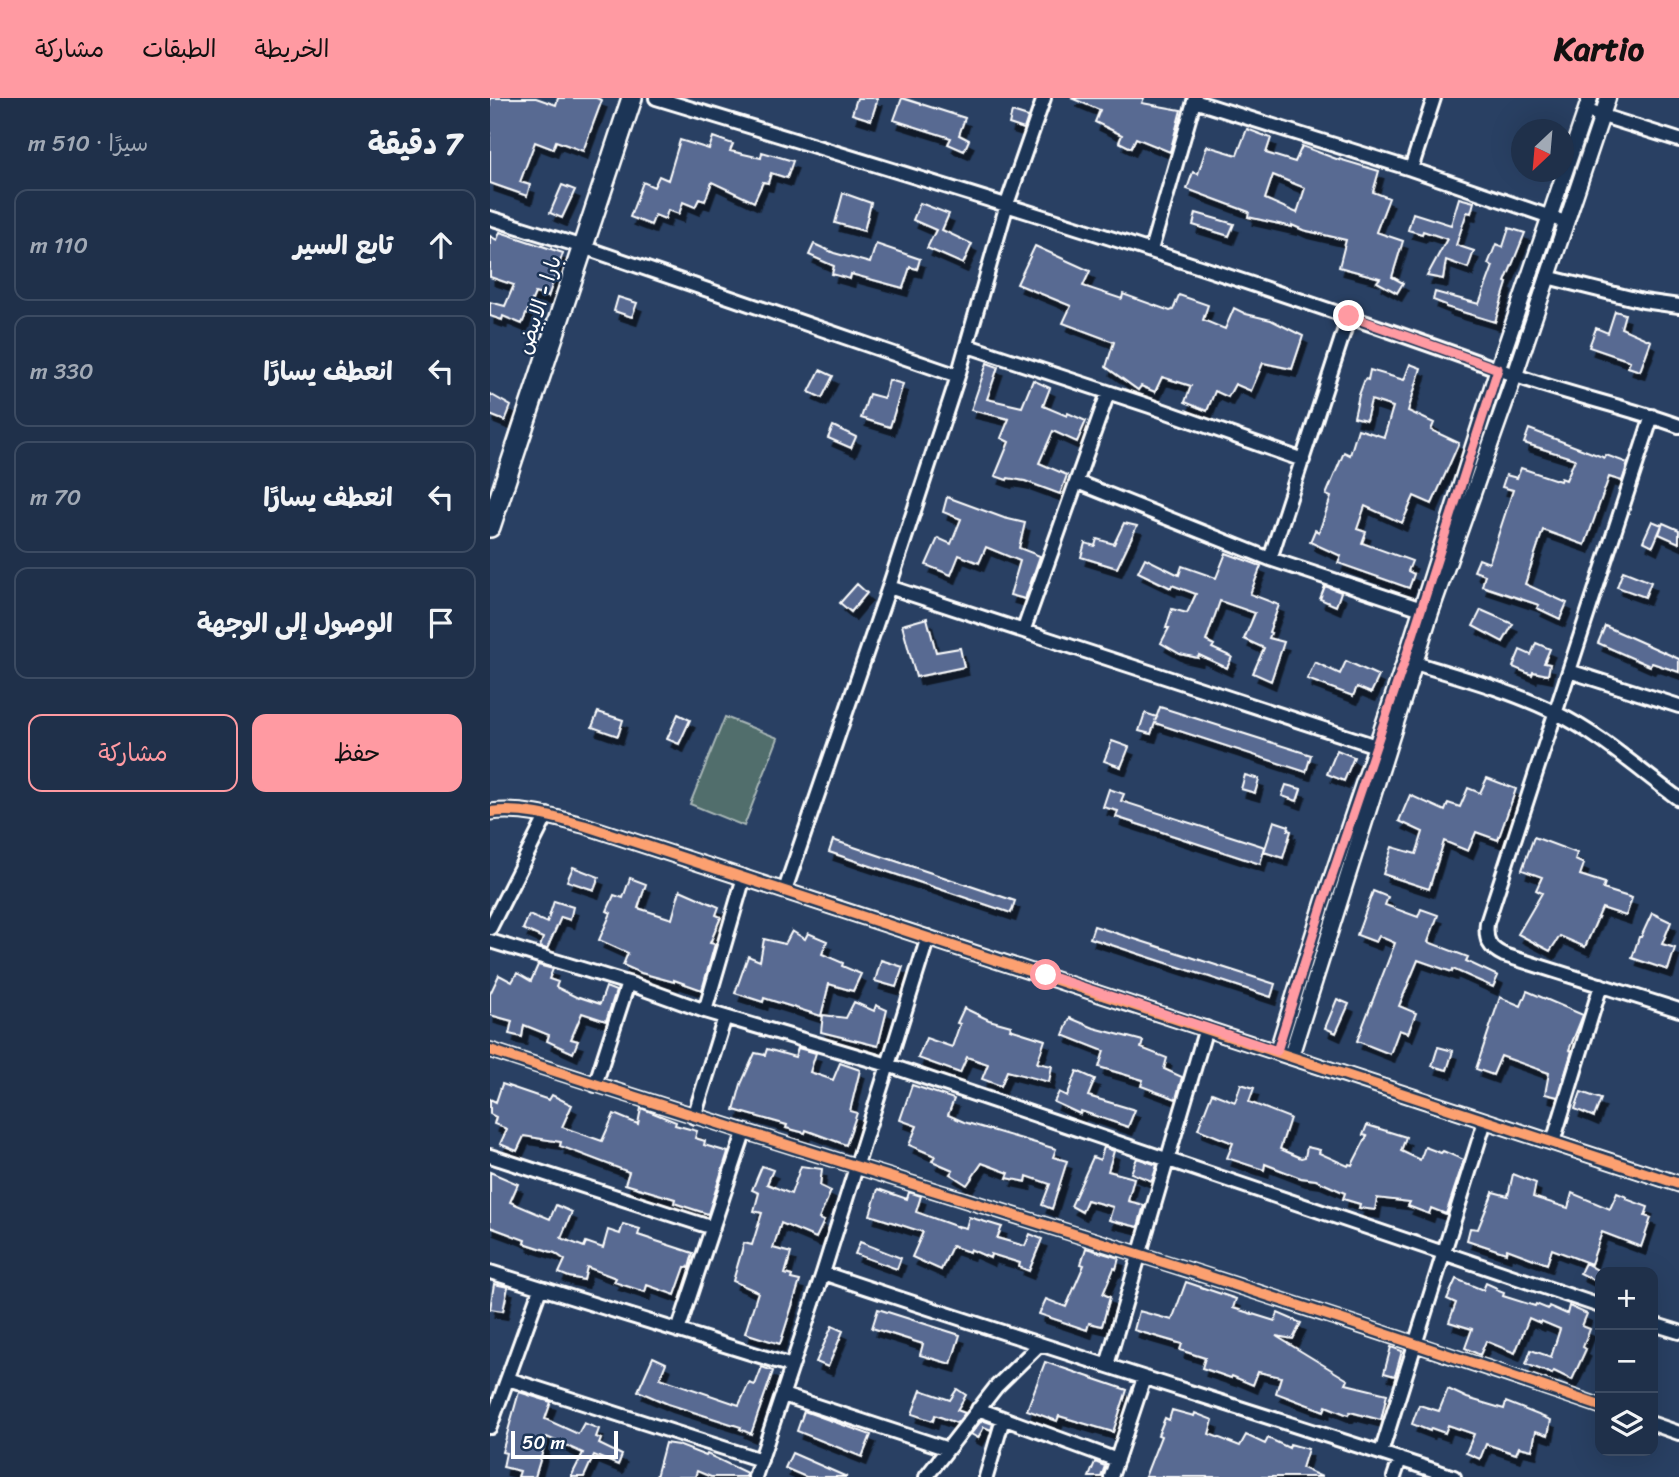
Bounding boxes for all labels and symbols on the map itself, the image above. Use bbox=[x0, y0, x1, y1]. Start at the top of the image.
north arrow bbox=[1511, 119, 1574, 182]
street label: بارا - الابيض bbox=[505, 250, 573, 360]
route end bbox=[1333, 300, 1364, 331]
route start bbox=[1030, 959, 1061, 990]
scale bar bbox=[511, 1428, 618, 1460]

